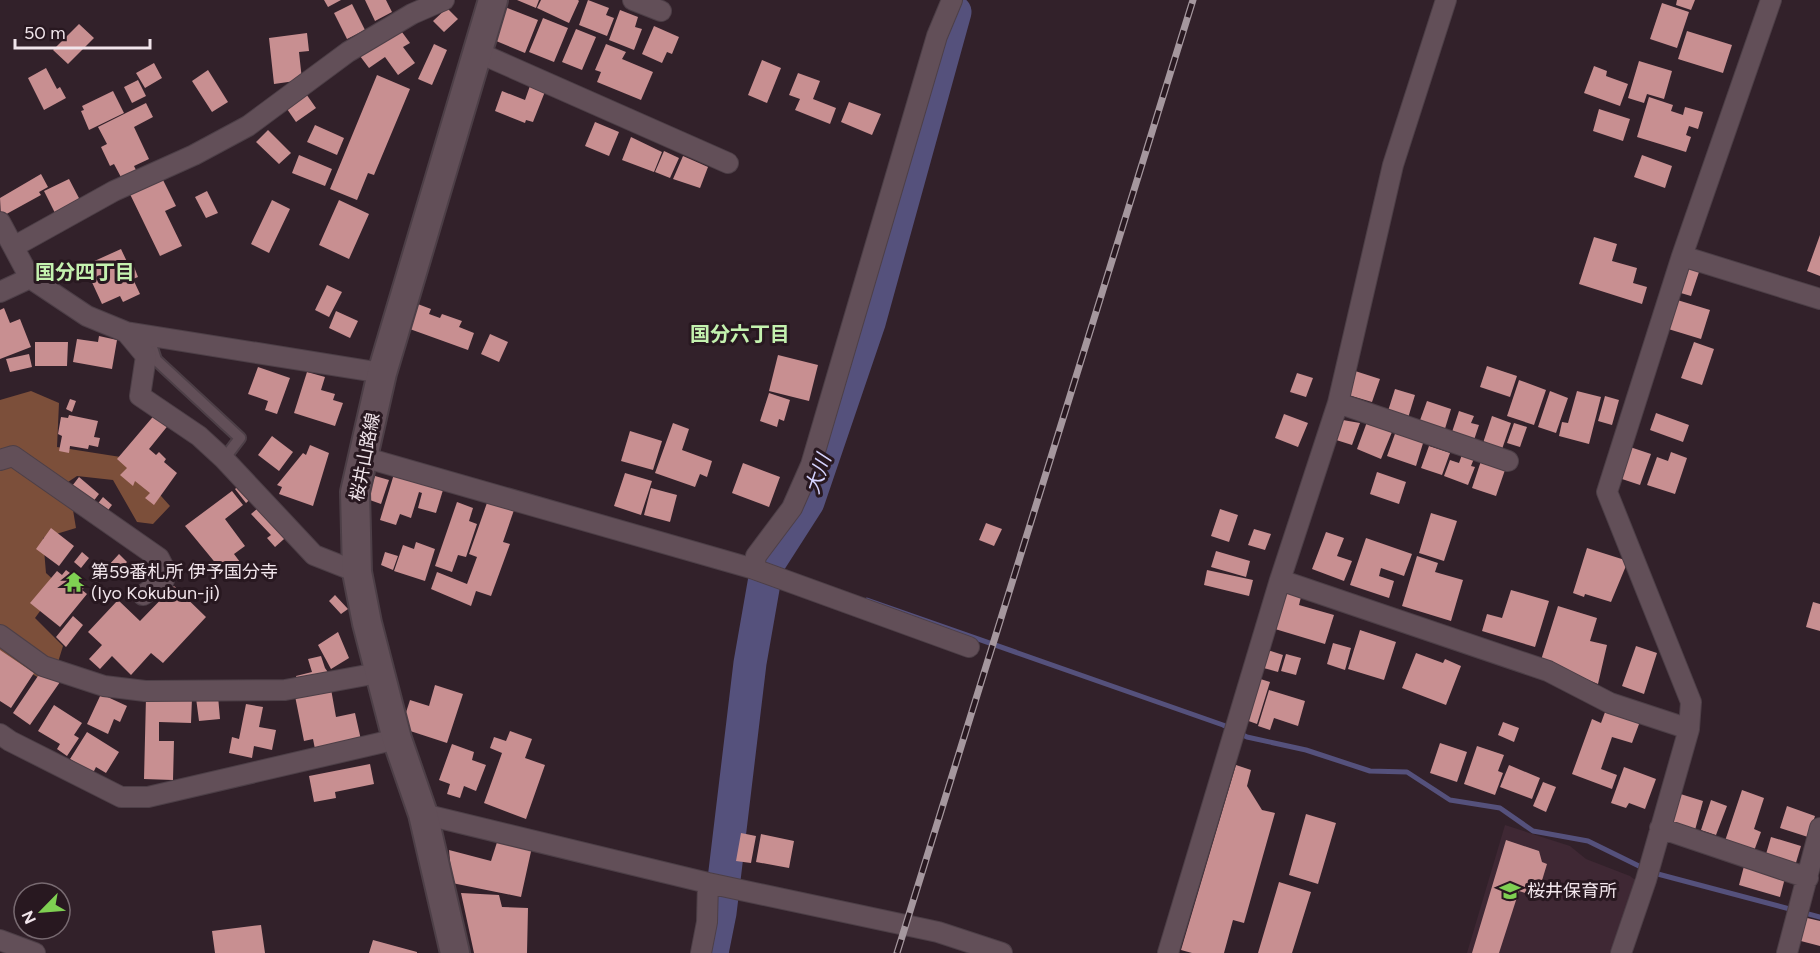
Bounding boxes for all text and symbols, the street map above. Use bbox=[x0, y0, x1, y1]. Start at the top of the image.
scale bar bbox=[15, 12, 150, 50]
text: 50 m bbox=[24, 22, 66, 44]
district label: 国分四丁目 bbox=[35, 260, 135, 284]
district label: 国分六丁目 bbox=[690, 322, 790, 346]
street label: 桜井山路線 bbox=[346, 411, 384, 503]
water label: 大川 bbox=[800, 449, 837, 497]
place label: 第59番札所 伊予国分寺 (Iyo Kokubun-ji) bbox=[91, 561, 278, 604]
temple icon: 第59番札所 伊予国分寺 (Iyo Kokubun-ji) bbox=[62, 570, 86, 594]
school or university icon: 桜井保育所 bbox=[1498, 879, 1522, 903]
place label: 桜井保育所 bbox=[1527, 880, 1617, 902]
north arrow bbox=[12, 881, 72, 941]
text: N bbox=[18, 908, 40, 927]

